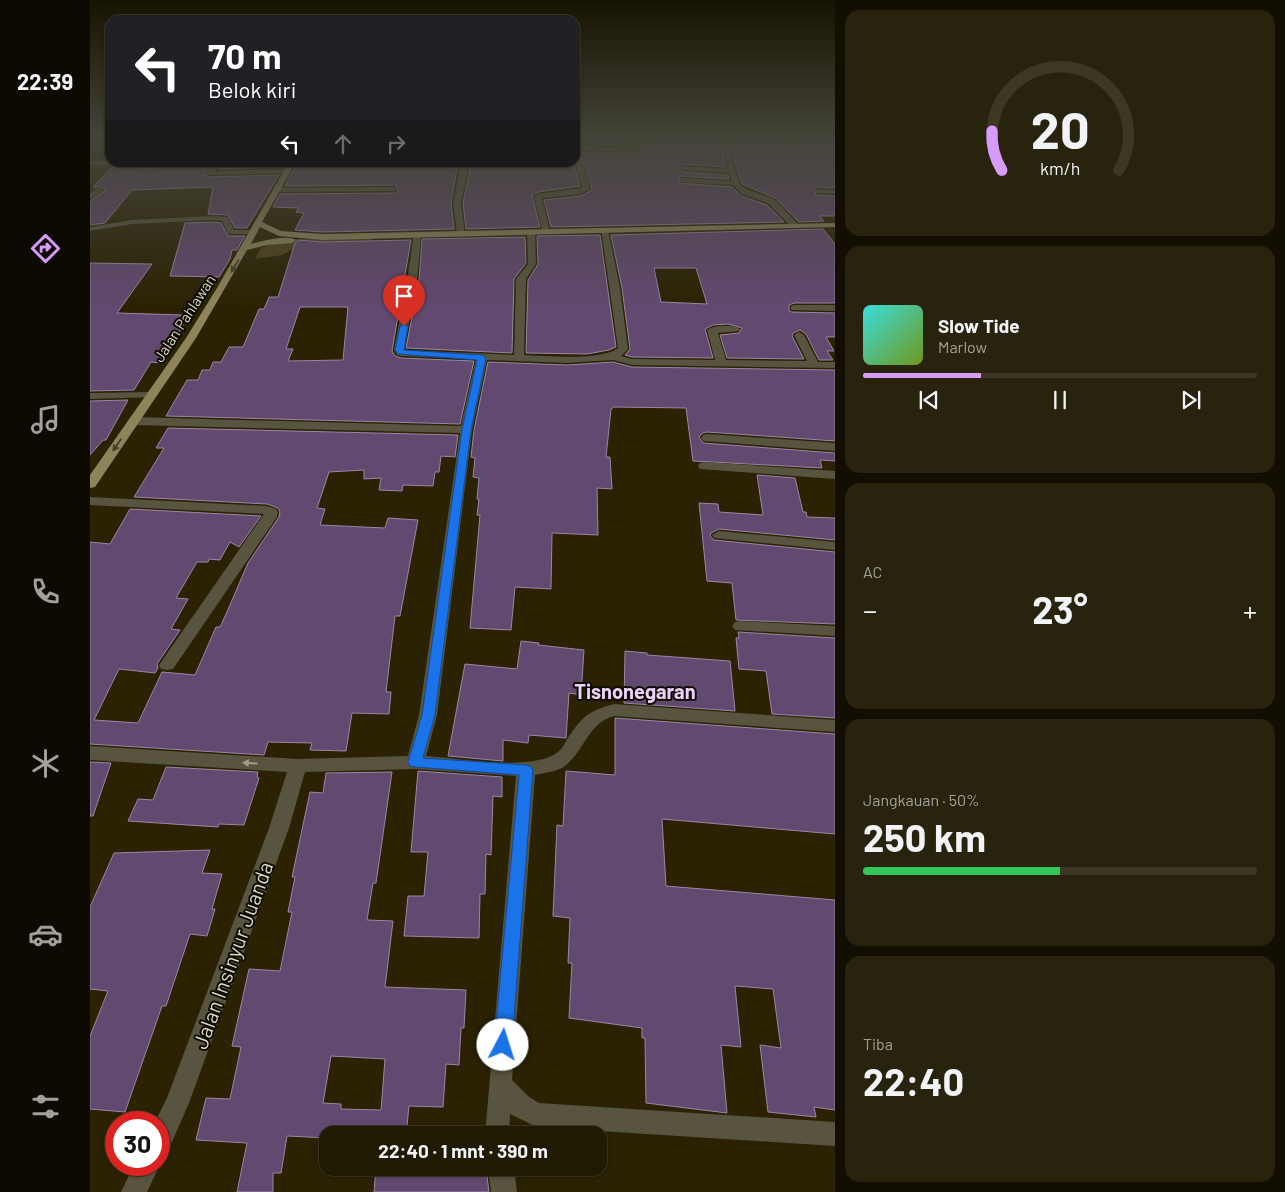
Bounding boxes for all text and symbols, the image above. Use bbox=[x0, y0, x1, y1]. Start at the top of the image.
text: 70 m bbox=[208, 34, 282, 76]
icon: left bbox=[125, 35, 190, 100]
text: 22:39 bbox=[17, 68, 73, 94]
text: Belok kiri bbox=[208, 76, 296, 102]
text: 20 bbox=[1031, 97, 1089, 159]
icon: left bbox=[276, 130, 304, 158]
icon: ahead bbox=[329, 130, 357, 158]
icon: right bbox=[382, 130, 410, 158]
text: km/h bbox=[1040, 157, 1080, 179]
icon: directions bbox=[28, 231, 63, 266]
one-way arrow bbox=[231, 258, 239, 273]
street label: Jalan Pahlawan bbox=[149, 271, 219, 365]
pin bbox=[383, 275, 425, 326]
icon: arrive bbox=[390, 282, 418, 310]
text: Slow Tide bbox=[938, 314, 1020, 337]
text: Marlow bbox=[938, 337, 987, 356]
icon: previous bbox=[915, 386, 943, 414]
icon: pause bbox=[1046, 386, 1074, 414]
icon: next bbox=[1177, 386, 1205, 414]
icon: music bbox=[28, 402, 63, 437]
one-way arrow bbox=[112, 438, 122, 452]
text: AC bbox=[863, 562, 882, 581]
icon: phone bbox=[28, 574, 63, 609]
text: 23° bbox=[1032, 586, 1088, 632]
text: − bbox=[863, 593, 877, 627]
text: + bbox=[1243, 593, 1257, 627]
district label: Tisnonegaran bbox=[574, 679, 696, 703]
icon: climate bbox=[28, 746, 63, 781]
one-way arrow bbox=[241, 759, 257, 767]
text: Jangkauan · 50% bbox=[863, 790, 980, 809]
text: 250 km bbox=[863, 814, 986, 860]
street label: Jalan Insinyur Juanda bbox=[186, 858, 278, 1052]
icon: car bbox=[28, 917, 63, 952]
position arrow bbox=[476, 1018, 528, 1070]
text: Tiba bbox=[863, 1034, 893, 1053]
text: 22:40 bbox=[863, 1058, 964, 1104]
icon: filters bbox=[28, 1089, 63, 1124]
speed limit sign: 30 bbox=[105, 1111, 170, 1176]
text: 22:40 · 1 mnt · 390 m bbox=[378, 1139, 548, 1162]

